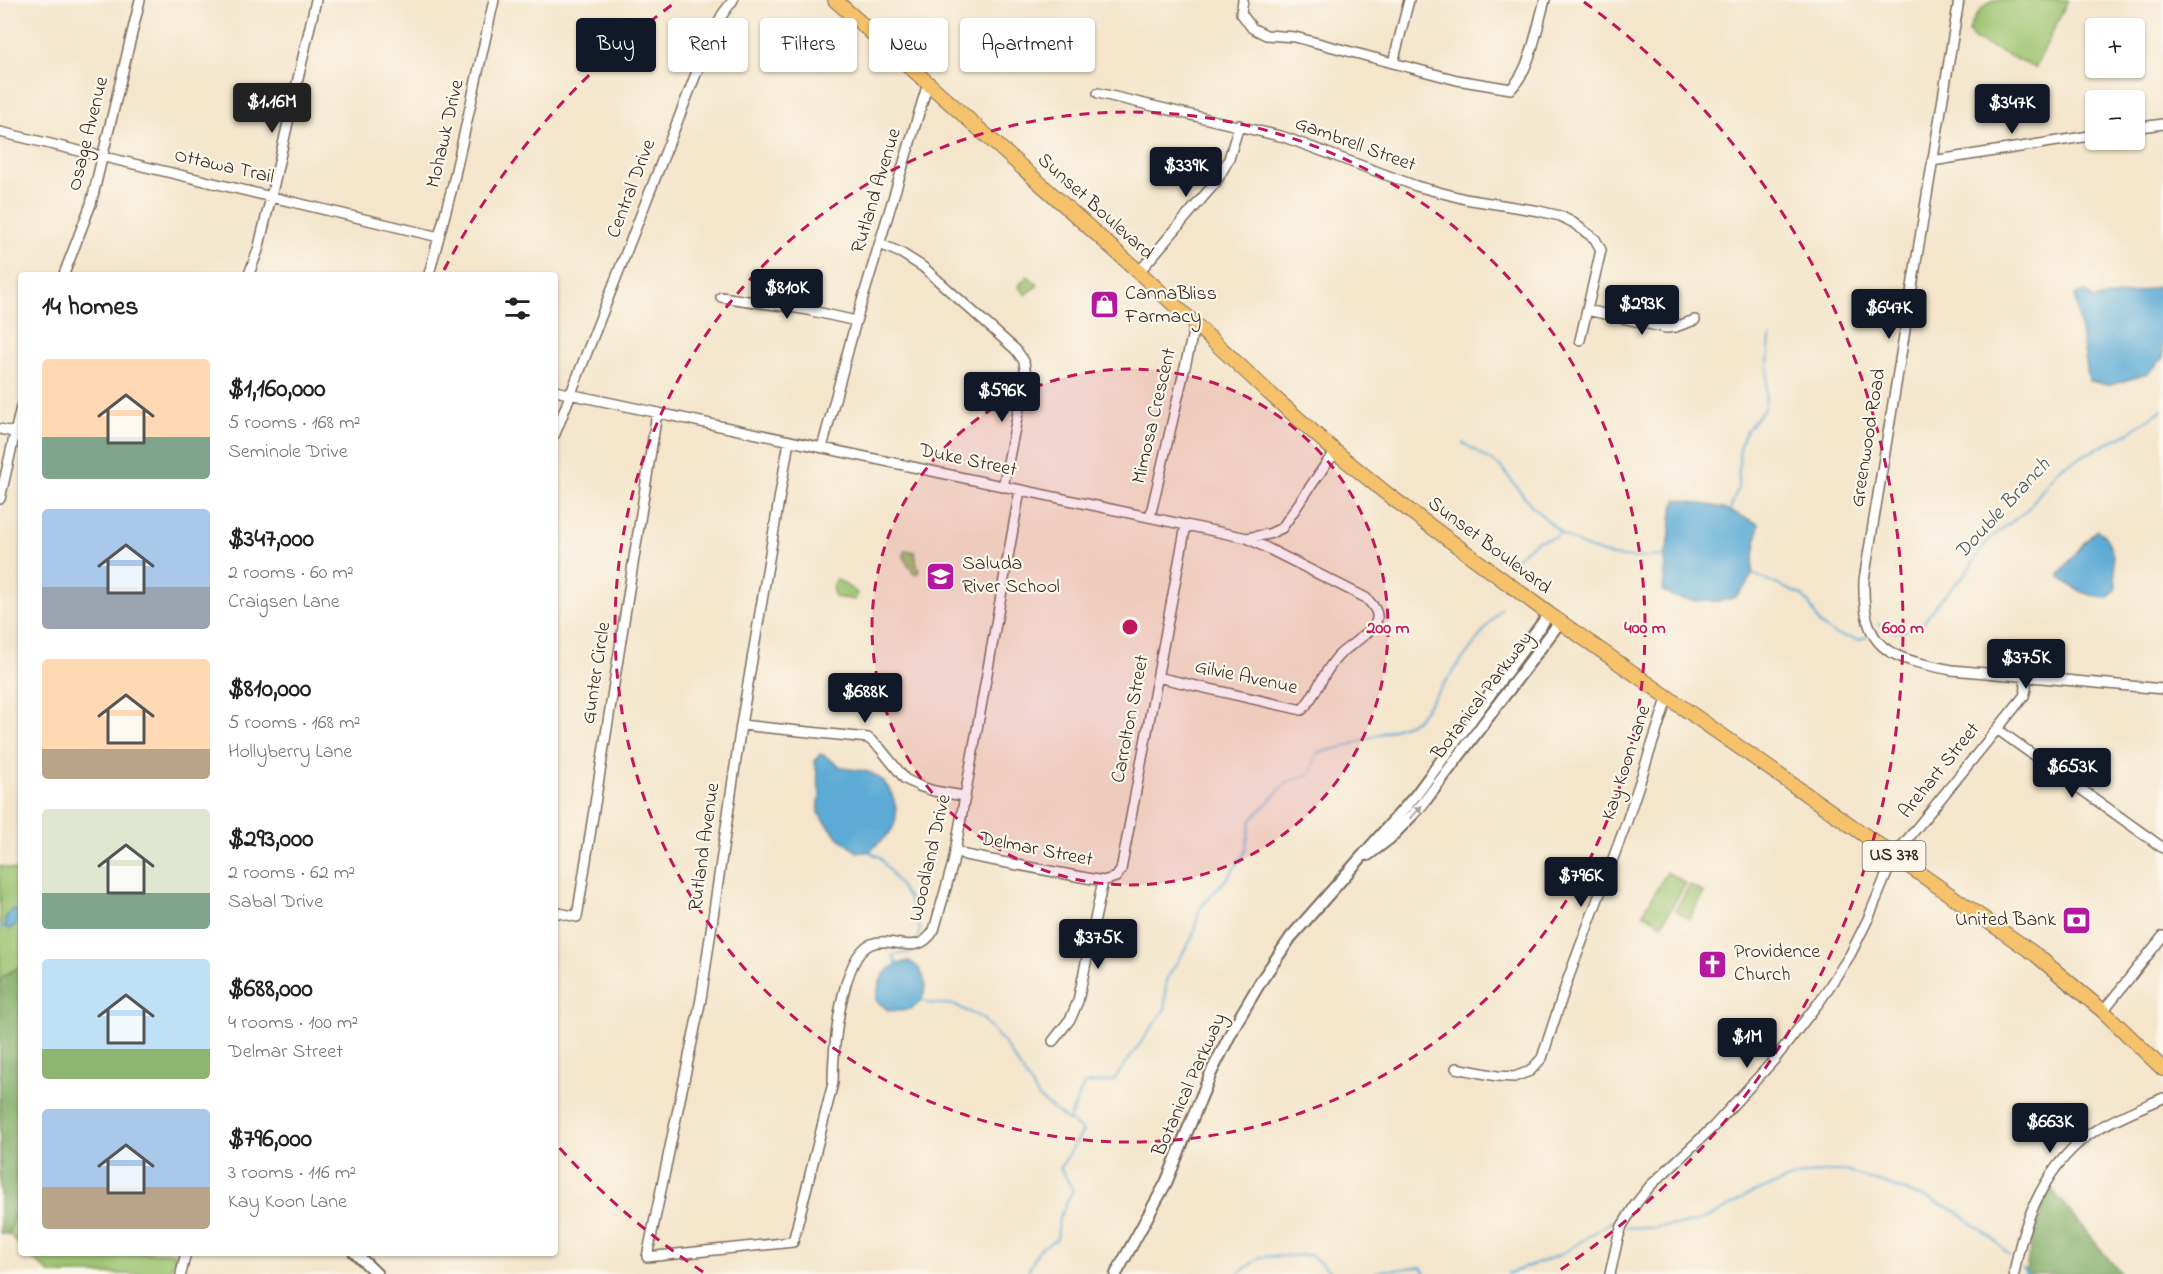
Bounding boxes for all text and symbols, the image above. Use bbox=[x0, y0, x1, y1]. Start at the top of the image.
chip: Buy bbox=[576, 18, 656, 72]
chip: Rent bbox=[668, 18, 748, 72]
chip: Filters bbox=[760, 18, 857, 72]
chip: New bbox=[869, 18, 948, 72]
chip: Apartment bbox=[960, 18, 1095, 72]
map controls bbox=[2085, 18, 2145, 150]
button: + bbox=[2085, 18, 2145, 78]
street label: Osage Avenue bbox=[61, 74, 118, 194]
street label: Mohawk Drive bbox=[419, 77, 473, 191]
pin: $1.16M bbox=[223, 83, 321, 134]
pin: $347K bbox=[1970, 84, 2054, 135]
text: $1.16M bbox=[247, 88, 297, 117]
text: $347K bbox=[1989, 89, 2035, 118]
button: − bbox=[2085, 90, 2145, 150]
street label: Gambrell Street bbox=[1291, 110, 1420, 180]
street label: Rutland Avenue bbox=[844, 125, 910, 257]
street label: Central Drive bbox=[600, 135, 664, 243]
street label: Ottawa Trail bbox=[171, 141, 277, 193]
street label: Sunset Boulevard bbox=[1030, 147, 1160, 267]
pin: $339K bbox=[1144, 147, 1228, 198]
text: $339K bbox=[1164, 152, 1208, 181]
pin: $810K bbox=[745, 269, 829, 320]
text: $810K bbox=[765, 274, 809, 303]
place label: CannaBliss Farmacy bbox=[1124, 280, 1217, 332]
pin: $293K bbox=[1600, 285, 1684, 336]
text: 14 homes bbox=[42, 289, 138, 327]
shop icon: CannaBliss Farmacy bbox=[1088, 289, 1120, 321]
pin: $647K bbox=[1847, 289, 1931, 340]
text: $293K bbox=[1619, 290, 1665, 319]
icon: filters bbox=[501, 292, 534, 325]
text: $647K bbox=[1865, 294, 1913, 323]
street label: Mimosa Crescent bbox=[1125, 345, 1185, 487]
street label: Greenwood Road bbox=[1844, 367, 1894, 509]
text: $1,160,000 bbox=[228, 371, 326, 409]
pin: $596K bbox=[960, 372, 1044, 423]
text: $596K bbox=[978, 377, 1026, 406]
icon: home bbox=[90, 383, 162, 455]
text: 5 rooms · 168 m² bbox=[228, 409, 361, 438]
street label: Duke Street bbox=[915, 436, 1020, 486]
text: Seminole Drive bbox=[228, 438, 348, 467]
water label: Double Branch bbox=[1948, 451, 2059, 566]
street label: Sunset Boulevard bbox=[1421, 490, 1557, 602]
text: $347,000 bbox=[228, 521, 314, 559]
icon: home bbox=[90, 533, 162, 605]
place label: Saluda River School bbox=[962, 550, 1060, 602]
text: 2 rooms · 60 m² bbox=[228, 559, 354, 588]
school or university icon: Saluda River School bbox=[925, 560, 957, 592]
text: Craigsen Lane bbox=[228, 588, 340, 617]
text: 200 m bbox=[1366, 616, 1410, 642]
text: 400 m bbox=[1624, 616, 1666, 642]
text: 600 m bbox=[1882, 616, 1924, 642]
centre of rings bbox=[1120, 617, 1140, 637]
street label: Gunter Circle bbox=[575, 620, 619, 726]
street label: Botanical Parkway bbox=[1424, 626, 1541, 767]
pin: $375K bbox=[1984, 639, 2068, 690]
text: $375K bbox=[2001, 644, 2051, 673]
street label: Carrolton Street bbox=[1104, 652, 1158, 785]
street label: Gilvie Avenue bbox=[1192, 653, 1300, 703]
text: $810,000 bbox=[228, 671, 311, 709]
pin: $688K bbox=[823, 673, 907, 724]
text: $688K bbox=[842, 678, 888, 707]
icon: home bbox=[90, 683, 162, 755]
street label: Kay Koon Lane bbox=[1595, 702, 1659, 824]
text: 5 rooms · 168 m² bbox=[228, 709, 361, 738]
street label: Arehart Street bbox=[1892, 717, 1988, 825]
text: Hollyberry Lane bbox=[228, 738, 352, 767]
pin: $653K bbox=[2030, 748, 2114, 799]
text: $653K bbox=[2047, 753, 2097, 782]
street label: Rutland Avenue bbox=[682, 781, 728, 913]
street label: Woodland Drive bbox=[902, 792, 960, 924]
one-way arrow bbox=[1409, 805, 1422, 820]
text: $293,000 bbox=[228, 821, 313, 859]
street label: Delmar Street bbox=[976, 825, 1095, 875]
icon: home bbox=[90, 833, 162, 905]
road number: US 378 bbox=[1862, 841, 1926, 871]
pin: $796K bbox=[1539, 857, 1623, 908]
text: 2 rooms · 62 m² bbox=[228, 859, 355, 888]
text: $796K bbox=[1559, 862, 1603, 891]
text: Sabal Drive bbox=[228, 888, 323, 917]
bank icon: United Bank bbox=[2061, 904, 2093, 936]
place label: United Bank bbox=[1955, 906, 2056, 935]
pin: $375K bbox=[1056, 919, 1140, 970]
text: $375K bbox=[1073, 924, 1123, 953]
place label: Providence Church bbox=[1734, 938, 1820, 990]
church icon: Providence Church bbox=[1697, 948, 1729, 980]
text: $688,000 bbox=[228, 971, 313, 1009]
icon: home bbox=[90, 983, 162, 1055]
text: 4 rooms · 100 m² bbox=[228, 1009, 358, 1038]
street label: Botanical Parkway bbox=[1145, 1009, 1235, 1162]
pin: $1M bbox=[1718, 1018, 1776, 1069]
text: $1M bbox=[1732, 1023, 1762, 1052]
text: Delmar Street bbox=[228, 1038, 343, 1067]
pin: $663K bbox=[2008, 1103, 2092, 1154]
text: $663K bbox=[2026, 1108, 2074, 1137]
text: $796,000 bbox=[228, 1121, 312, 1159]
icon: home bbox=[90, 1133, 162, 1205]
text: 3 rooms · 116 m² bbox=[228, 1159, 356, 1188]
text: Kay Koon Lane bbox=[228, 1188, 347, 1217]

